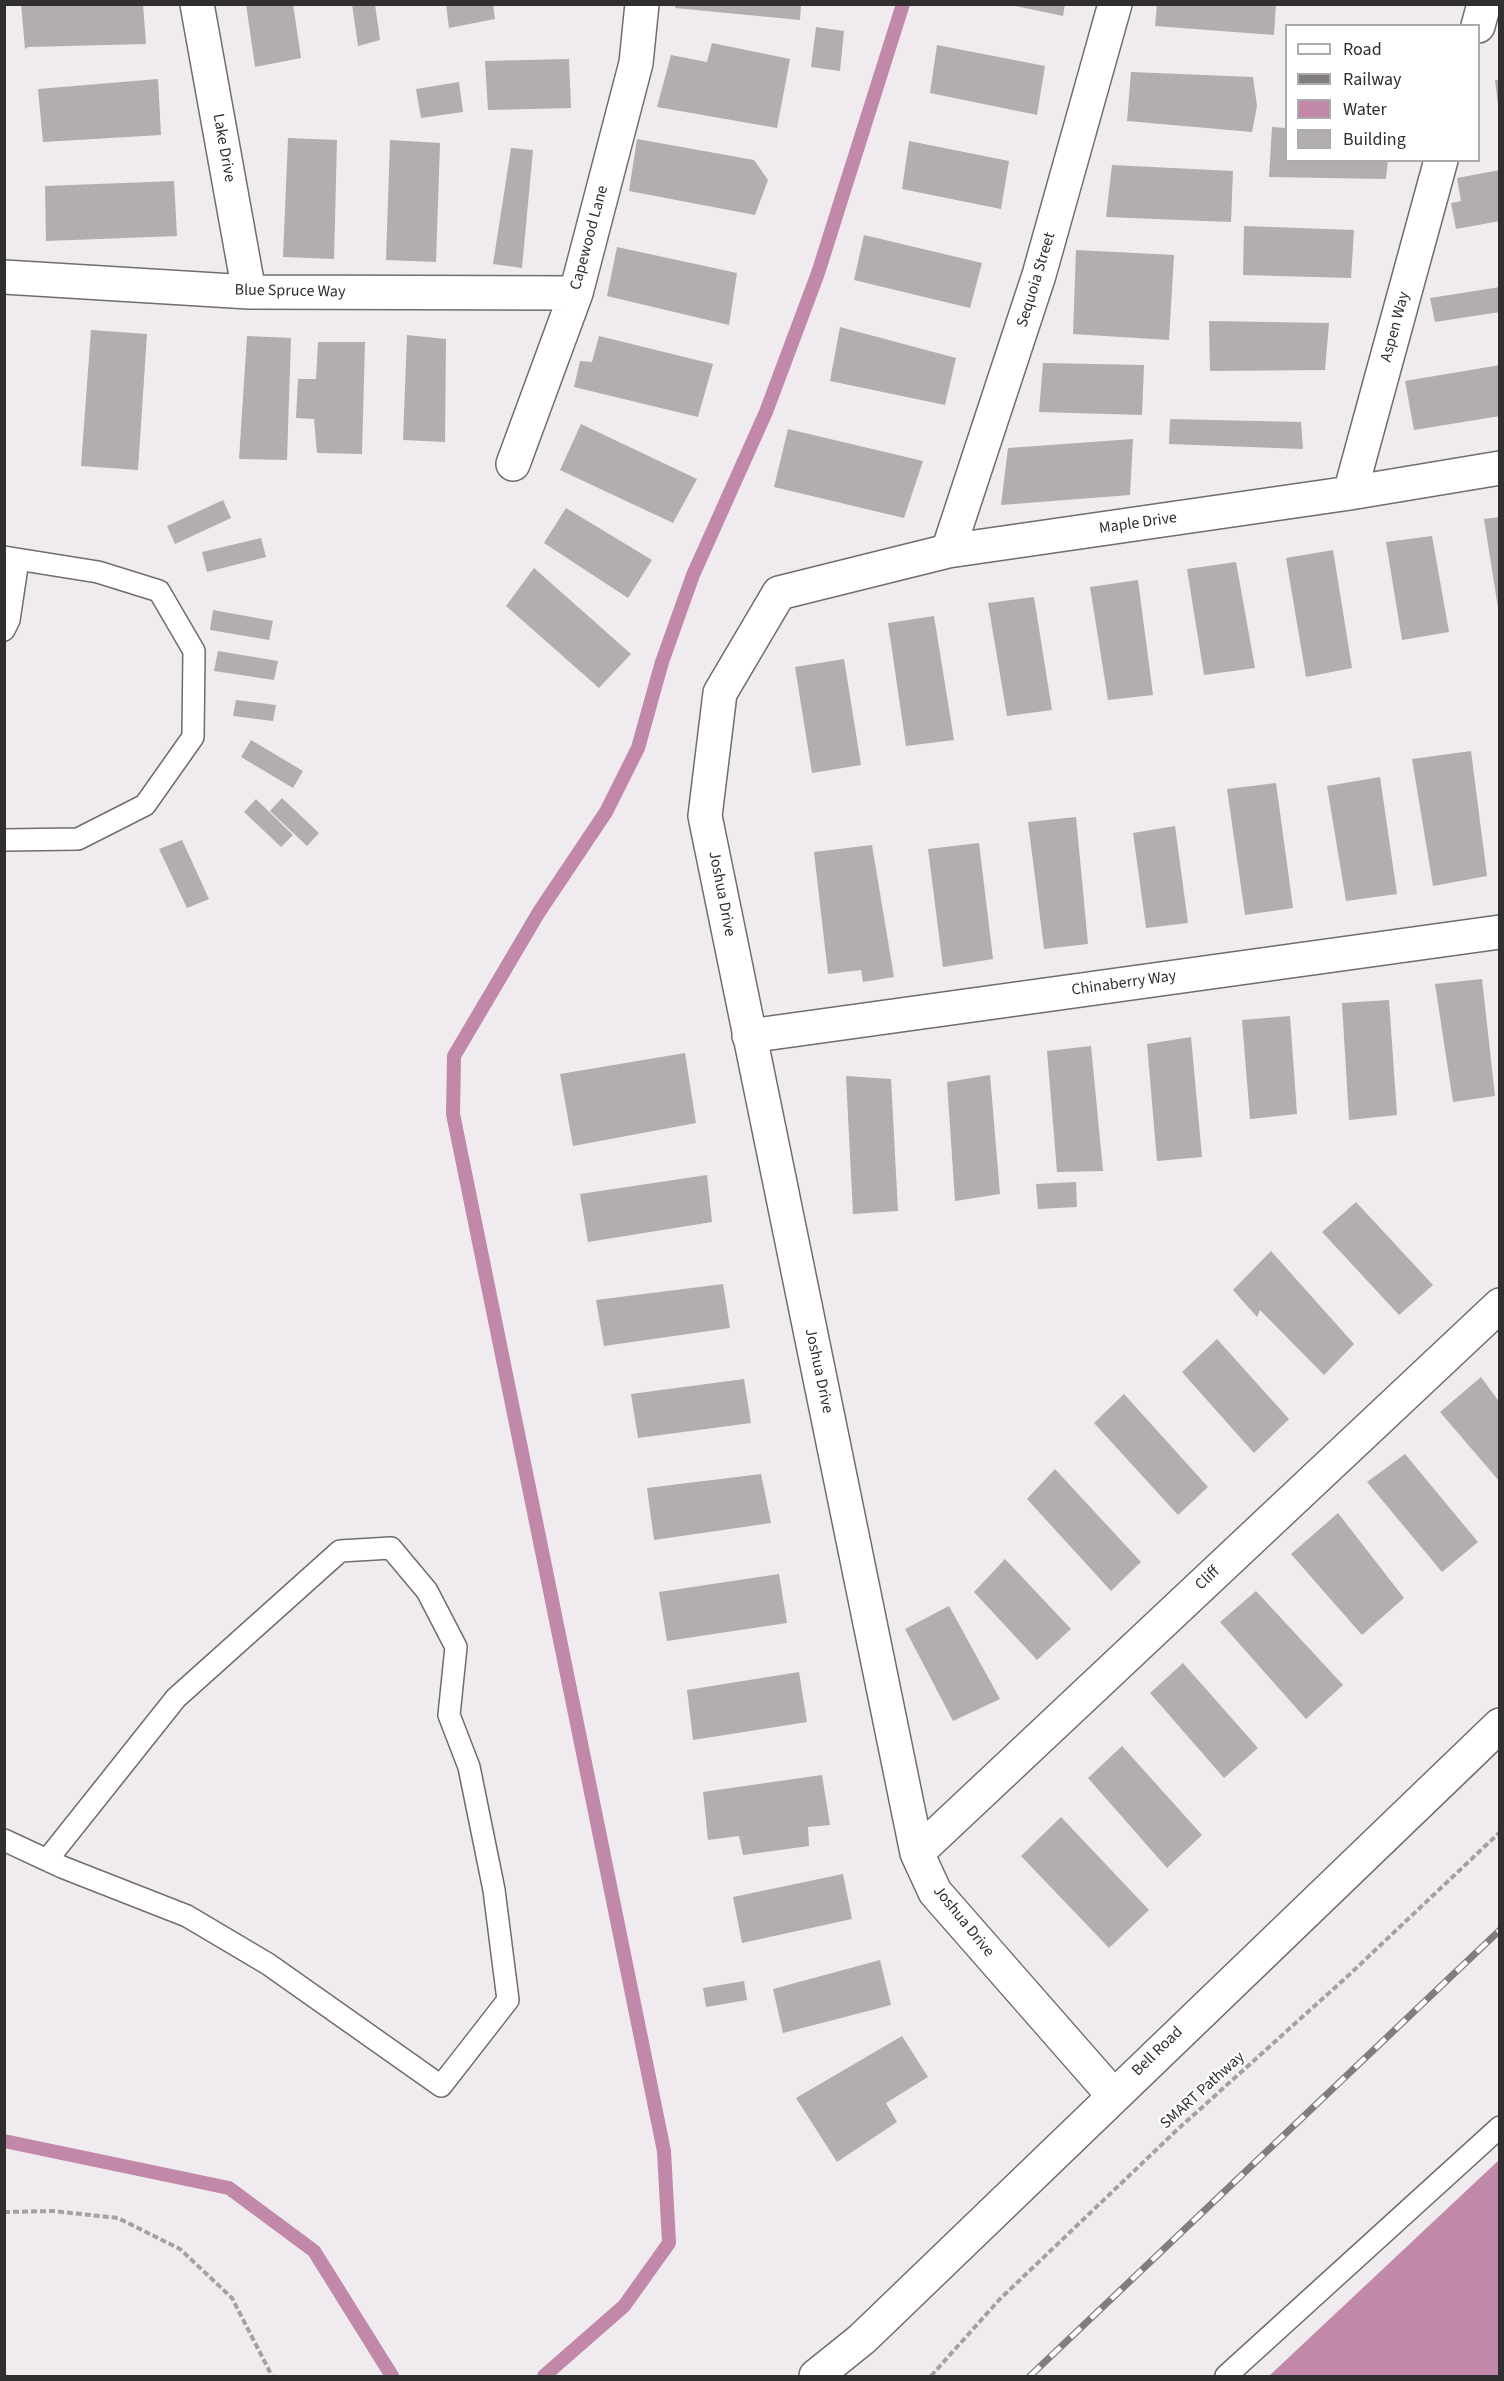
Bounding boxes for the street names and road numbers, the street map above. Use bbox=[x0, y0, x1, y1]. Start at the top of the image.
street label: Lake Drive bbox=[208, 112, 238, 184]
street label: Capewood Lane bbox=[567, 184, 613, 292]
street label: Sequoia Street bbox=[1013, 230, 1061, 330]
street label: Blue Spruce Way bbox=[234, 281, 346, 303]
street label: Aspen Way bbox=[1377, 290, 1415, 364]
street label: Maple Drive bbox=[1098, 509, 1178, 539]
street label: Joshua Drive bbox=[703, 850, 739, 938]
street label: Chinaberry Way bbox=[1070, 967, 1178, 1001]
street label: Joshua Drive bbox=[800, 1327, 836, 1415]
street label: Cliff bbox=[1192, 1563, 1224, 1595]
street label: Joshua Drive bbox=[928, 1882, 998, 1962]
street label: Bell Road bbox=[1129, 2023, 1187, 2081]
street label: SMART Pathway bbox=[1157, 2048, 1249, 2134]

